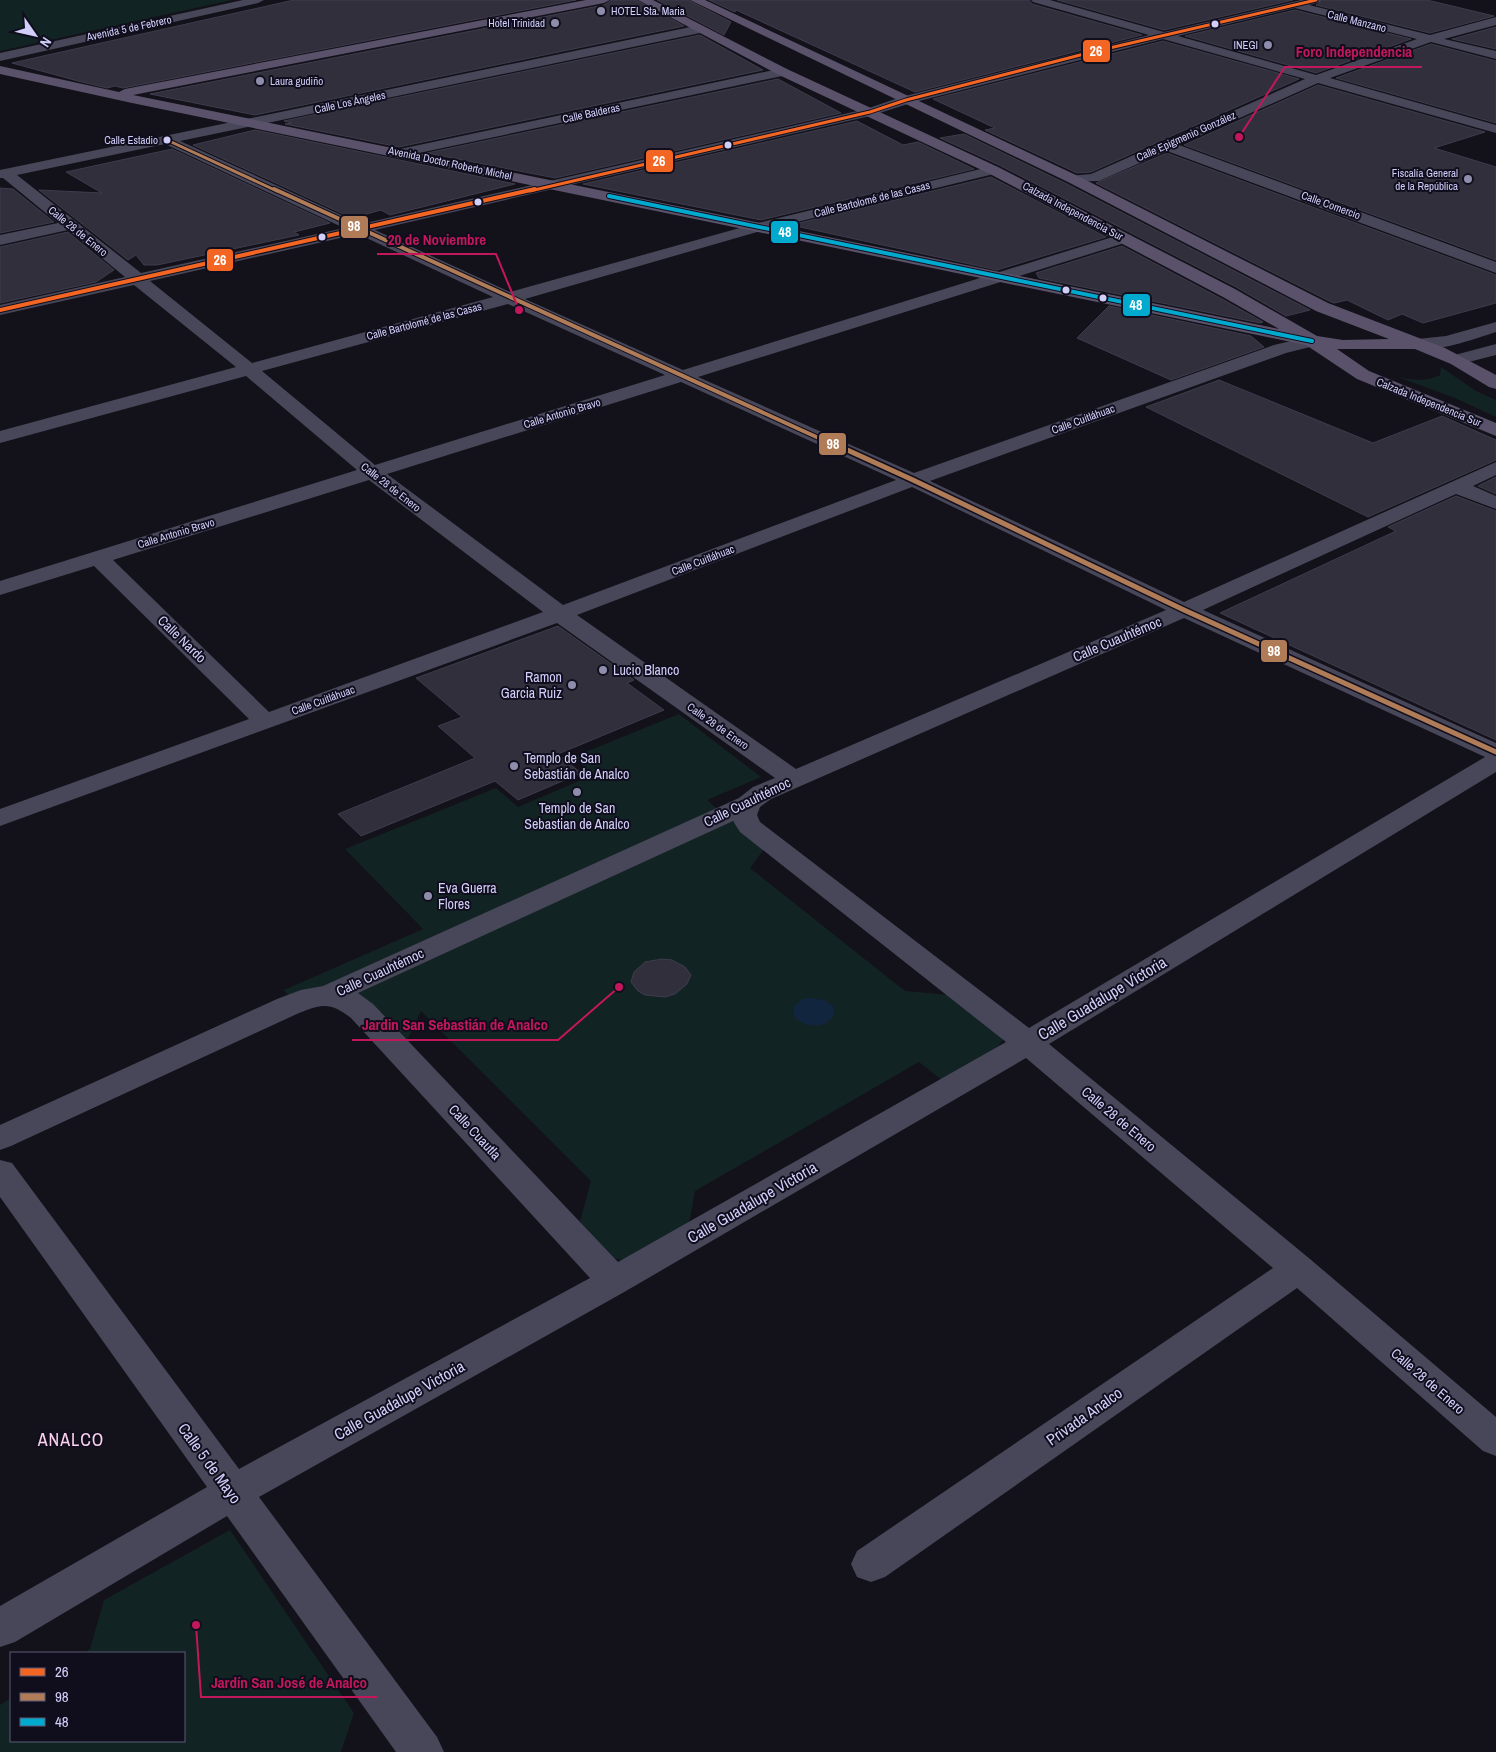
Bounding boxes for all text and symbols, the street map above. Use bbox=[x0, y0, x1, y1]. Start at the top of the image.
place label: HOTEL Sta. Maria bbox=[611, 4, 685, 18]
marker: HOTEL Sta. Maria bbox=[595, 5, 607, 17]
street label: Calle Manzano bbox=[1326, 7, 1388, 35]
north arrow bbox=[10, 10, 60, 60]
street label: Avenida 5 de Febrero bbox=[84, 12, 173, 44]
place label: Hotel Trinidad bbox=[488, 16, 545, 30]
marker: Hotel Trinidad bbox=[549, 17, 561, 29]
unlabelled marker bbox=[1210, 19, 1220, 29]
text: N bbox=[36, 34, 56, 51]
callout: Foro Independencia bbox=[1285, 37, 1422, 67]
place label: INEGI bbox=[1233, 38, 1258, 52]
line badge: 26 bbox=[1082, 39, 1111, 63]
marker: INEGI bbox=[1262, 39, 1274, 51]
text: Foro Independencia bbox=[1296, 41, 1412, 62]
text: 26 bbox=[1090, 42, 1102, 60]
place label: Laura gudiño bbox=[270, 74, 323, 88]
marker: Laura gudiño bbox=[254, 75, 266, 87]
street label: Calle Los Ángeles bbox=[313, 88, 387, 116]
street label: Calle Balderas bbox=[561, 100, 622, 126]
street label: Calle Epigmenio González bbox=[1134, 108, 1238, 164]
place label: Calle Estadio bbox=[104, 133, 158, 147]
marker: Calle Estadio bbox=[162, 135, 172, 145]
unlabelled marker bbox=[723, 140, 733, 150]
street label: Avenida Doctor Roberto Michel bbox=[386, 143, 513, 183]
line badge: 26 bbox=[645, 149, 674, 173]
text: 26 bbox=[653, 152, 665, 170]
place label: Fiscalía General de la República bbox=[1392, 166, 1458, 193]
marker: Fiscalía General de la República bbox=[1462, 173, 1474, 185]
street label: Calle Bartolomé de las Casas bbox=[813, 178, 932, 220]
street label: Calzada Independencia Sur bbox=[1020, 179, 1126, 243]
street label: Calle Comercio bbox=[1299, 188, 1363, 222]
unlabelled marker bbox=[473, 197, 483, 207]
street label: Calle 28 de Enero bbox=[46, 203, 110, 259]
line badge: 98 bbox=[340, 215, 369, 239]
text: 98 bbox=[348, 217, 360, 235]
line badge: 48 bbox=[770, 220, 799, 244]
text: 48 bbox=[779, 223, 791, 241]
callout: 20 de Noviembre bbox=[377, 224, 496, 254]
text: 20 de Noviembre bbox=[388, 229, 486, 250]
unlabelled marker bbox=[317, 232, 327, 242]
line badge: 26 bbox=[206, 248, 234, 272]
text: 26 bbox=[214, 251, 226, 269]
unlabelled marker bbox=[1061, 285, 1071, 295]
unlabelled marker bbox=[1098, 293, 1108, 303]
line badge: 48 bbox=[1122, 293, 1151, 317]
text: 48 bbox=[1130, 296, 1142, 314]
street label: Calle Bartolomé de las Casas bbox=[365, 299, 484, 343]
street label: Calzada Independencia Sur bbox=[1375, 375, 1483, 429]
street label: Calle Antonio Bravo bbox=[522, 395, 602, 431]
street label: Calle Cuitláhuac bbox=[1050, 401, 1117, 437]
line badge: 98 bbox=[818, 432, 847, 456]
text: 98 bbox=[827, 435, 839, 453]
street label: Calle 28 de Enero bbox=[358, 459, 424, 515]
street label: Calle Antonio Bravo bbox=[136, 515, 216, 551]
street label: Calle Cuitláhuac bbox=[670, 541, 737, 578]
street label: Calle Nardo bbox=[154, 611, 210, 667]
street label: Calle Cuauhtémoc bbox=[1070, 612, 1164, 666]
line badge: 98 bbox=[1260, 639, 1288, 663]
text: 98 bbox=[1268, 642, 1280, 660]
place label: Lucio Blanco bbox=[613, 661, 679, 679]
marker: Lucio Blanco bbox=[597, 664, 609, 676]
place label: Ramon Garcia Ruiz bbox=[501, 668, 562, 702]
marker: Ramon Garcia Ruiz bbox=[566, 679, 578, 691]
street label: Calle Cuitláhuac bbox=[290, 682, 357, 718]
street label: Calle 28 de Enero bbox=[684, 700, 752, 752]
place label: Templo de San Sebastián de Analco bbox=[524, 749, 629, 783]
marker: Templo de San Sebastián de Analco bbox=[508, 760, 520, 772]
street label: Calle Cuauhtémoc bbox=[701, 773, 794, 831]
marker: Templo de San Sebastian de Analco bbox=[571, 786, 583, 798]
place label: Templo de San Sebastian de Analco bbox=[524, 799, 630, 833]
place label: Eva Guerra Flores bbox=[438, 879, 497, 913]
marker: Eva Guerra Flores bbox=[422, 890, 434, 902]
street label: Calle Cuauhtémoc bbox=[333, 944, 427, 1000]
street label: Calle Guadalupe Victoria bbox=[1034, 951, 1171, 1045]
callout: Jardin San Sebastián de Analco bbox=[352, 1010, 558, 1040]
text: Jardin San Sebastián de Analco bbox=[362, 1014, 548, 1035]
street label: Calle 28 de Enero bbox=[1078, 1083, 1160, 1155]
street label: Calle Cuautla bbox=[445, 1101, 505, 1164]
street label: Calle Guadalupe Victoria bbox=[683, 1156, 821, 1248]
street label: Calle 28 de Enero bbox=[1387, 1344, 1469, 1418]
street label: Calle Guadalupe Victoria bbox=[330, 1355, 469, 1445]
street label: Privada Analco bbox=[1042, 1382, 1126, 1450]
street label: Calle 5 de Mayo bbox=[173, 1418, 247, 1508]
district label: ANALCO bbox=[37, 1427, 104, 1452]
legend bbox=[10, 1652, 185, 1742]
text: 26 bbox=[55, 1661, 69, 1682]
callout: Jardín San José de Analco bbox=[201, 1667, 377, 1697]
text: Jardín San José de Analco bbox=[211, 1672, 367, 1693]
text: 98 bbox=[55, 1686, 69, 1707]
text: 48 bbox=[55, 1711, 69, 1732]

